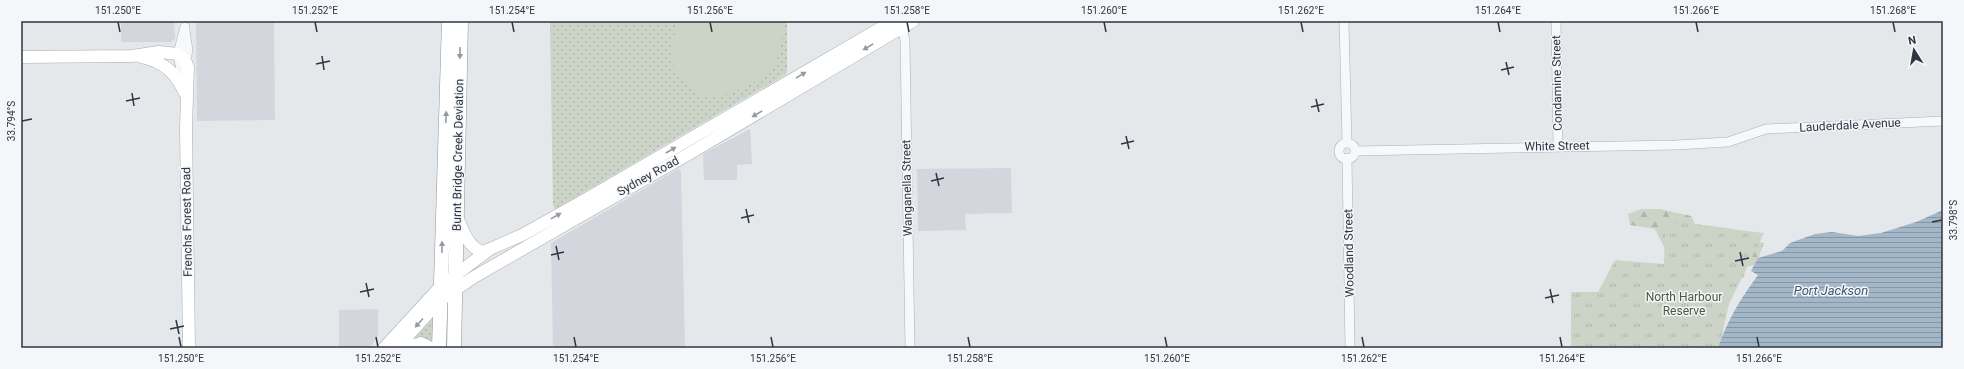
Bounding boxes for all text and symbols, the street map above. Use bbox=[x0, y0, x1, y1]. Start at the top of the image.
text: 151.250°E bbox=[95, 5, 141, 16]
text: 151.252°E bbox=[292, 5, 338, 16]
text: 151.254°E bbox=[489, 5, 535, 16]
text: 151.256°E bbox=[687, 5, 733, 16]
text: 151.258°E bbox=[884, 5, 930, 16]
text: 151.260°E bbox=[1081, 5, 1127, 16]
text: 151.262°E bbox=[1278, 5, 1324, 16]
text: 151.264°E bbox=[1475, 5, 1521, 16]
text: 151.266°E bbox=[1673, 5, 1719, 16]
text: 151.268°E bbox=[1870, 5, 1916, 16]
north arrow bbox=[1894, 30, 1934, 70]
text: N bbox=[1907, 34, 1917, 48]
street label: Condamine Street bbox=[1549, 35, 1565, 131]
one-way arrow bbox=[862, 44, 874, 51]
one-way arrow bbox=[457, 47, 463, 60]
one-way arrow bbox=[795, 72, 806, 79]
street label: Burnt Bridge Creek Deviation bbox=[450, 79, 466, 231]
text: 33.794°S bbox=[6, 101, 17, 141]
one-way arrow bbox=[443, 110, 449, 123]
one-way arrow bbox=[751, 110, 763, 117]
street label: Lauderdale Avenue bbox=[1799, 115, 1901, 135]
street label: White Street bbox=[1524, 138, 1590, 154]
street label: Wanganella Street bbox=[899, 139, 915, 237]
one-way arrow bbox=[665, 146, 677, 153]
street label: Sydney Road bbox=[615, 153, 681, 199]
street label: Frenchs Forest Road bbox=[179, 167, 195, 277]
text: 33.798°S bbox=[1948, 200, 1959, 240]
street label: Woodland Street bbox=[1341, 209, 1357, 297]
one-way arrow bbox=[550, 213, 562, 219]
one-way arrow bbox=[439, 240, 445, 253]
water label: Port Jackson bbox=[1794, 283, 1868, 298]
park label: North Harbour Reserve bbox=[1646, 290, 1722, 318]
one-way arrow bbox=[415, 317, 424, 328]
text: 151.250°E bbox=[158, 353, 204, 364]
text: 151.252°E bbox=[355, 353, 401, 364]
text: 151.254°E bbox=[553, 353, 599, 364]
text: 151.256°E bbox=[750, 353, 796, 364]
text: 151.258°E bbox=[947, 353, 993, 364]
text: 151.260°E bbox=[1144, 353, 1190, 364]
text: 151.262°E bbox=[1341, 353, 1387, 364]
text: 151.264°E bbox=[1539, 353, 1585, 364]
text: 151.266°E bbox=[1736, 353, 1782, 364]

